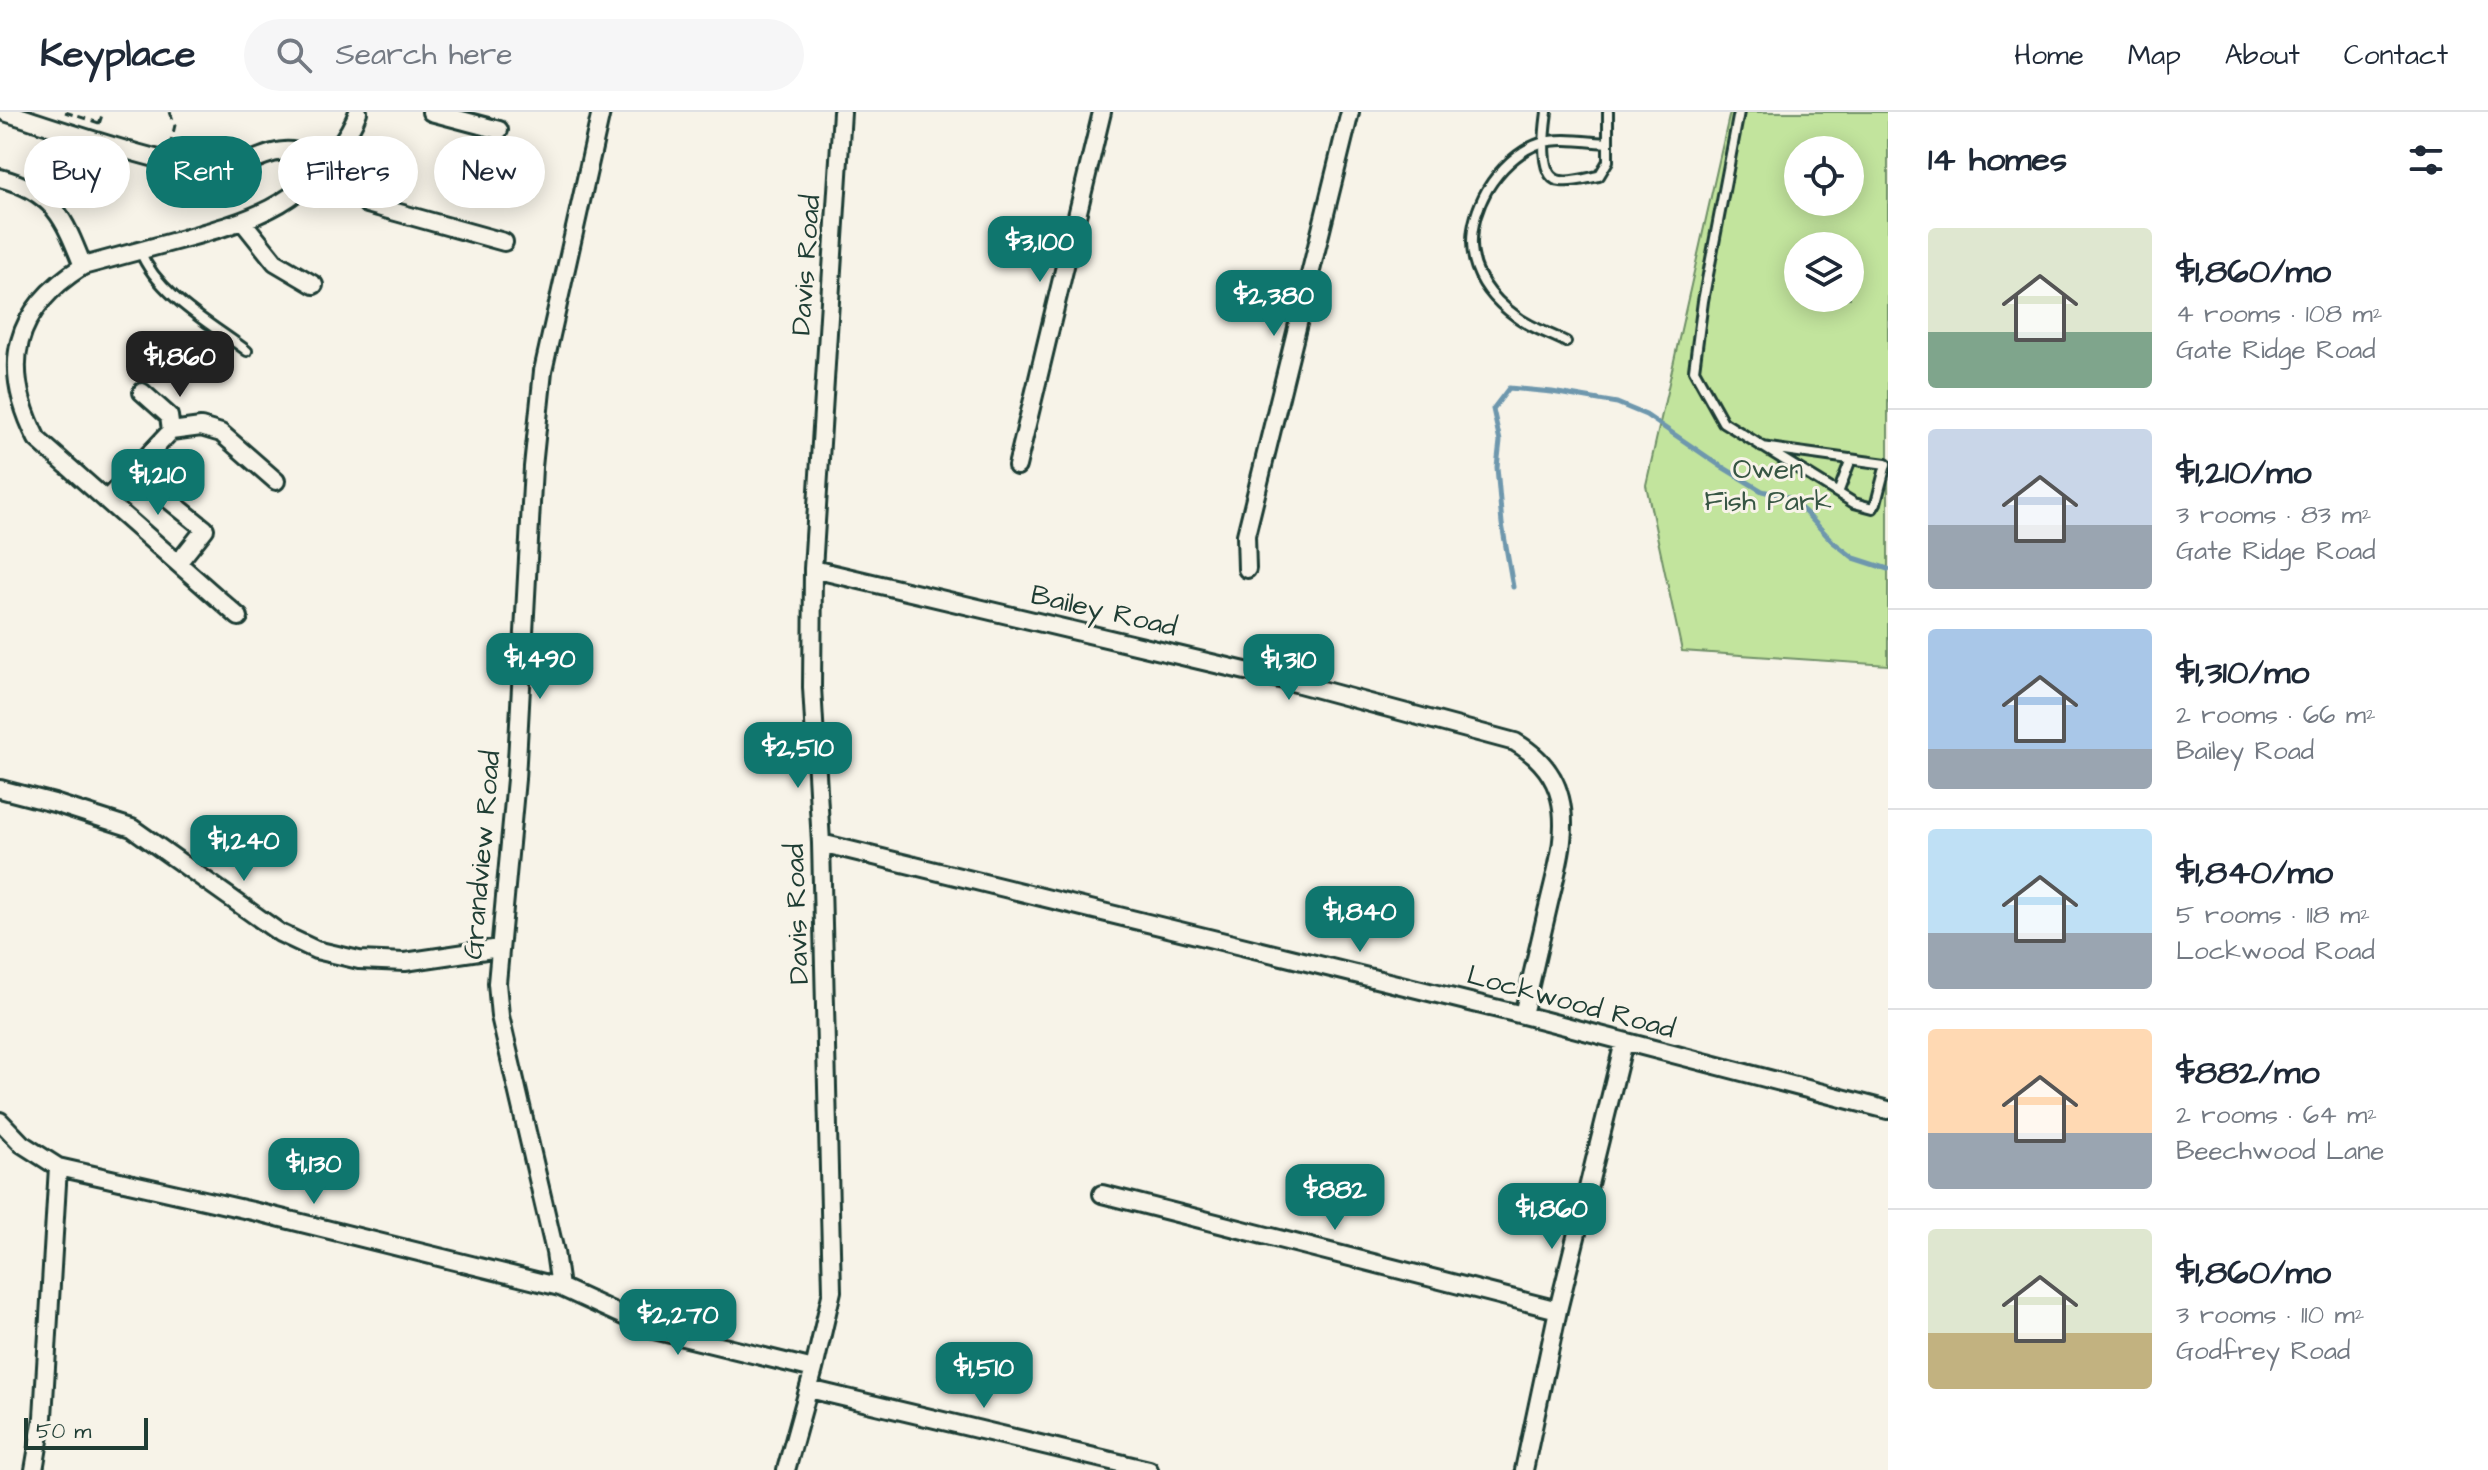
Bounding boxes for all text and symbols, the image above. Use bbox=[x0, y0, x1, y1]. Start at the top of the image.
search box bbox=[244, 19, 804, 91]
text: Keyplace bbox=[40, 29, 196, 81]
icon: search bbox=[272, 33, 316, 77]
text: Search here bbox=[336, 34, 513, 76]
text: Home bbox=[2014, 36, 2084, 75]
text: Map bbox=[2128, 36, 2181, 75]
text: About bbox=[2225, 36, 2300, 75]
text: Contact bbox=[2344, 36, 2448, 75]
chip: Buy bbox=[24, 136, 130, 208]
chip: Rent bbox=[146, 136, 262, 208]
chip: Filters bbox=[278, 136, 418, 208]
chip: New bbox=[434, 136, 545, 208]
map controls bbox=[1784, 136, 1864, 312]
button: locate bbox=[1784, 136, 1864, 216]
text: 14 homes bbox=[1928, 136, 2067, 184]
icon: filters bbox=[2404, 138, 2448, 182]
street label: Davis Road bbox=[782, 193, 830, 337]
pin: $3,100 bbox=[975, 216, 1105, 284]
text: $3,100 bbox=[1006, 224, 1074, 260]
button: layers bbox=[1784, 232, 1864, 312]
text: $1,860/mo bbox=[2176, 248, 2331, 296]
icon: home bbox=[1992, 260, 2088, 356]
pin: $2,380 bbox=[1209, 270, 1339, 338]
text: $2,380 bbox=[1234, 278, 1314, 314]
text: 4 rooms · 108 m² bbox=[2176, 296, 2382, 332]
pin: $1,860 bbox=[115, 331, 245, 399]
text: Gate Ridge Road bbox=[2176, 332, 2376, 368]
text: $1,860 bbox=[144, 339, 216, 375]
pin: $1,210 bbox=[93, 449, 223, 517]
text: $1,210/mo bbox=[2176, 449, 2312, 497]
park label: Owen Fish Park bbox=[1704, 450, 1832, 521]
text: $1,210 bbox=[129, 457, 187, 493]
icon: home bbox=[1992, 461, 2088, 557]
text: 3 rooms · 83 m² bbox=[2176, 497, 2371, 533]
text: Gate Ridge Road bbox=[2176, 533, 2376, 569]
street label: Bailey Road bbox=[1027, 575, 1181, 649]
pin: $1,490 bbox=[475, 633, 605, 701]
pin: $1,310 bbox=[1224, 634, 1354, 702]
text: $1,490 bbox=[504, 641, 576, 677]
text: $1,310 bbox=[1261, 642, 1317, 678]
text: $1,310/mo bbox=[2176, 649, 2309, 697]
icon: home bbox=[1992, 661, 2088, 757]
text: 2 rooms · 66 m² bbox=[2176, 697, 2376, 733]
pin: $2,510 bbox=[733, 722, 863, 790]
text: $2,510 bbox=[762, 730, 834, 766]
text: Bailey Road bbox=[2176, 733, 2314, 769]
street label: Grandview Road bbox=[453, 749, 511, 961]
pin: $1,240 bbox=[179, 815, 309, 883]
text: $1,240 bbox=[208, 823, 280, 859]
street label: Davis Road bbox=[775, 843, 819, 985]
text: $1,840/mo bbox=[2176, 849, 2333, 897]
icon: home bbox=[1992, 861, 2088, 957]
pin: $1,840 bbox=[1295, 886, 1425, 954]
text: $1,840 bbox=[1323, 894, 1397, 930]
text: 5 rooms · 118 m² bbox=[2176, 897, 2370, 933]
text: Lockwood Road bbox=[2176, 933, 2375, 969]
street label: Lockwood Road bbox=[1463, 955, 1679, 1049]
text: $882/mo bbox=[2176, 1049, 2320, 1097]
icon: home bbox=[1992, 1061, 2088, 1157]
text: 2 rooms · 64 m² bbox=[2176, 1097, 2377, 1133]
text: Beechwood Lane bbox=[2176, 1133, 2384, 1169]
pin: $1,130 bbox=[249, 1138, 379, 1206]
text: $1,130 bbox=[286, 1146, 342, 1182]
pin: $882 bbox=[1288, 1164, 1382, 1232]
text: $882 bbox=[1303, 1172, 1367, 1208]
pin: $1,860 bbox=[1487, 1183, 1617, 1251]
text: $1,860 bbox=[1516, 1191, 1588, 1227]
text: $1,860/mo bbox=[2176, 1249, 2331, 1297]
icon: home bbox=[1992, 1261, 2088, 1357]
pin: $2,270 bbox=[613, 1289, 743, 1357]
text: $2,270 bbox=[637, 1297, 719, 1333]
text: 3 rooms · 110 m² bbox=[2176, 1297, 2364, 1333]
text: Godfrey Road bbox=[2176, 1333, 2350, 1369]
pin: $1,510 bbox=[919, 1342, 1049, 1410]
text: $1,510 bbox=[954, 1350, 1014, 1386]
scale bar bbox=[24, 1414, 148, 1450]
text: 50 m bbox=[36, 1416, 91, 1447]

